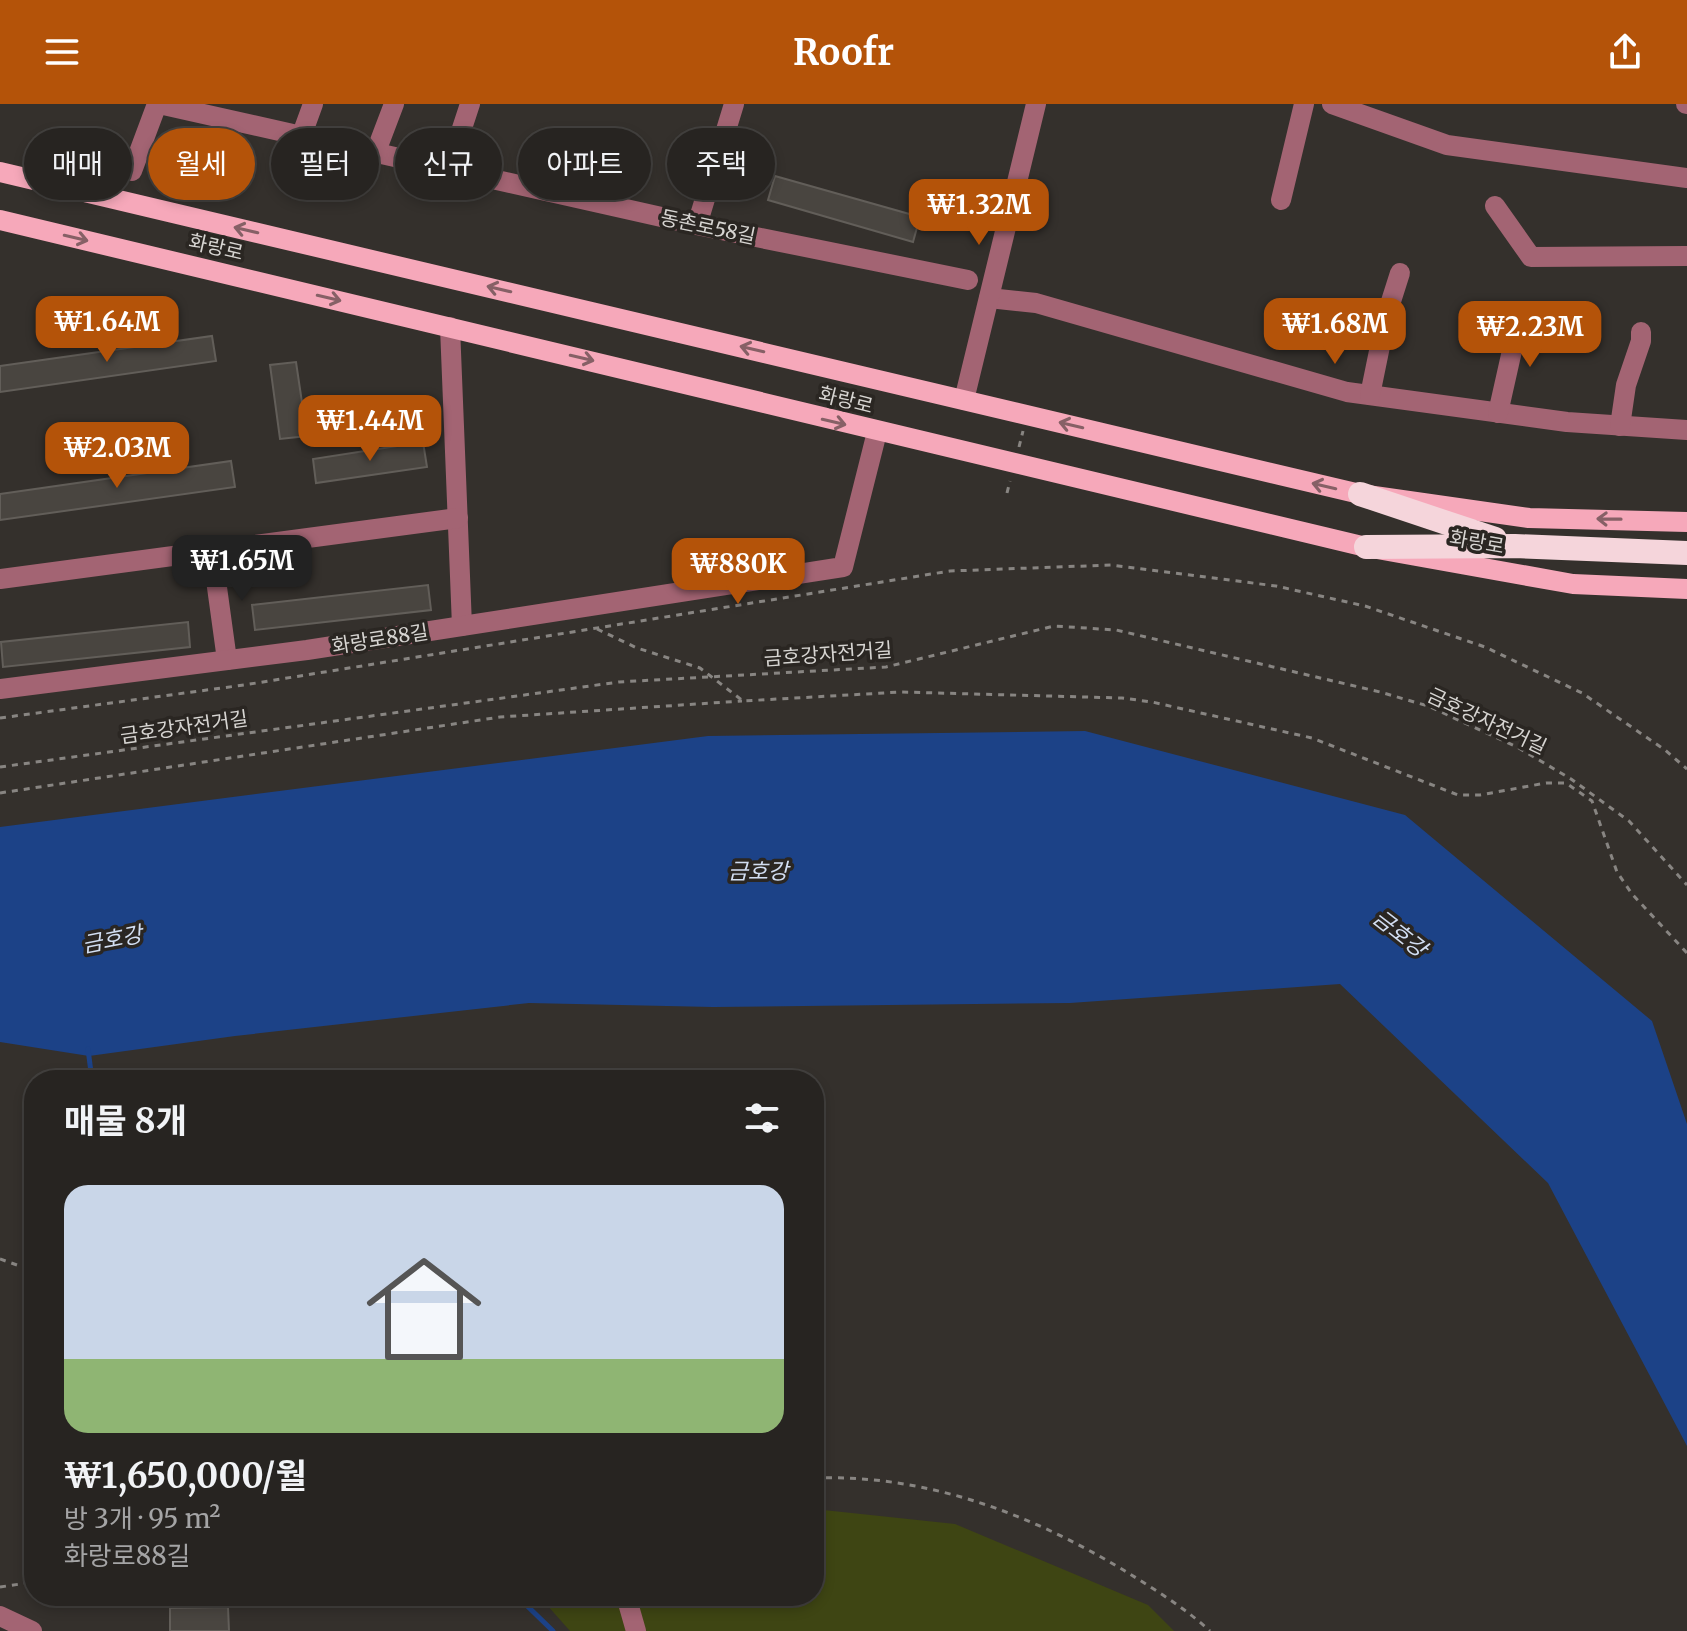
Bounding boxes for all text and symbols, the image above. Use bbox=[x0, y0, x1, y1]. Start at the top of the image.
icon: menu bbox=[40, 30, 84, 74]
text: Roofr bbox=[793, 30, 894, 75]
icon: share bbox=[1603, 30, 1647, 74]
chip: 매매 bbox=[24, 128, 132, 200]
chip: 월세 bbox=[148, 128, 255, 200]
chip: 필터 bbox=[271, 128, 379, 200]
chip: 신규 bbox=[395, 128, 502, 200]
chip: 아파트 bbox=[518, 128, 651, 200]
chip: 주택 bbox=[667, 128, 775, 200]
pin: ₩1.32M bbox=[914, 179, 1044, 247]
text: ₩1.32M bbox=[927, 188, 1031, 221]
street label: 동촌로58길 bbox=[658, 204, 758, 249]
one-way arrow bbox=[234, 222, 259, 237]
street label: 화랑로 bbox=[186, 228, 246, 265]
one-way arrow bbox=[63, 232, 88, 247]
one-way arrow bbox=[487, 281, 513, 296]
one-way arrow bbox=[316, 292, 341, 307]
pin: ₩1.64M bbox=[42, 296, 172, 364]
pin: ₩1.68M bbox=[1270, 298, 1400, 366]
pin: ₩2.23M bbox=[1465, 301, 1595, 369]
text: ₩1.64M bbox=[54, 305, 160, 338]
text: ₩1.68M bbox=[1282, 307, 1388, 340]
text: ₩2.23M bbox=[1476, 310, 1584, 343]
one-way arrow bbox=[740, 341, 766, 356]
one-way arrow bbox=[568, 352, 594, 367]
street label: 화랑로 bbox=[816, 381, 876, 418]
pin: ₩1.44M bbox=[305, 395, 435, 463]
text: ₩1.44M bbox=[316, 404, 424, 437]
one-way arrow bbox=[821, 415, 846, 430]
one-way arrow bbox=[1058, 417, 1084, 432]
pin: ₩2.03M bbox=[52, 422, 182, 490]
text: ₩2.03M bbox=[63, 431, 171, 464]
one-way arrow bbox=[1311, 477, 1337, 492]
one-way arrow bbox=[1596, 512, 1623, 527]
street label: 화랑로 bbox=[1448, 524, 1506, 559]
pin: ₩1.65M bbox=[177, 535, 307, 603]
pin: ₩880K bbox=[682, 538, 794, 606]
text: ₩1.65M bbox=[190, 544, 294, 577]
text: ₩880K bbox=[690, 547, 786, 580]
street label: 화랑로88길 bbox=[330, 619, 430, 658]
street label: 금호강자전거길 bbox=[763, 637, 893, 670]
street label: 금호강자전거길 bbox=[1424, 682, 1551, 759]
street label: 금호강자전거길 bbox=[118, 705, 249, 748]
water label: 금호강 bbox=[728, 857, 791, 885]
water label: 금호강 bbox=[1367, 903, 1435, 964]
water label: 금호강 bbox=[80, 919, 147, 959]
icon: filters bbox=[740, 1096, 784, 1140]
text: 매물 8개 bbox=[64, 1100, 187, 1142]
icon: home bbox=[352, 1237, 496, 1381]
text: ₩1,650,000/월 bbox=[64, 1455, 307, 1497]
text: 방 3개 · 95 m² bbox=[64, 1502, 220, 1535]
text: 화랑로88길 bbox=[64, 1539, 191, 1572]

